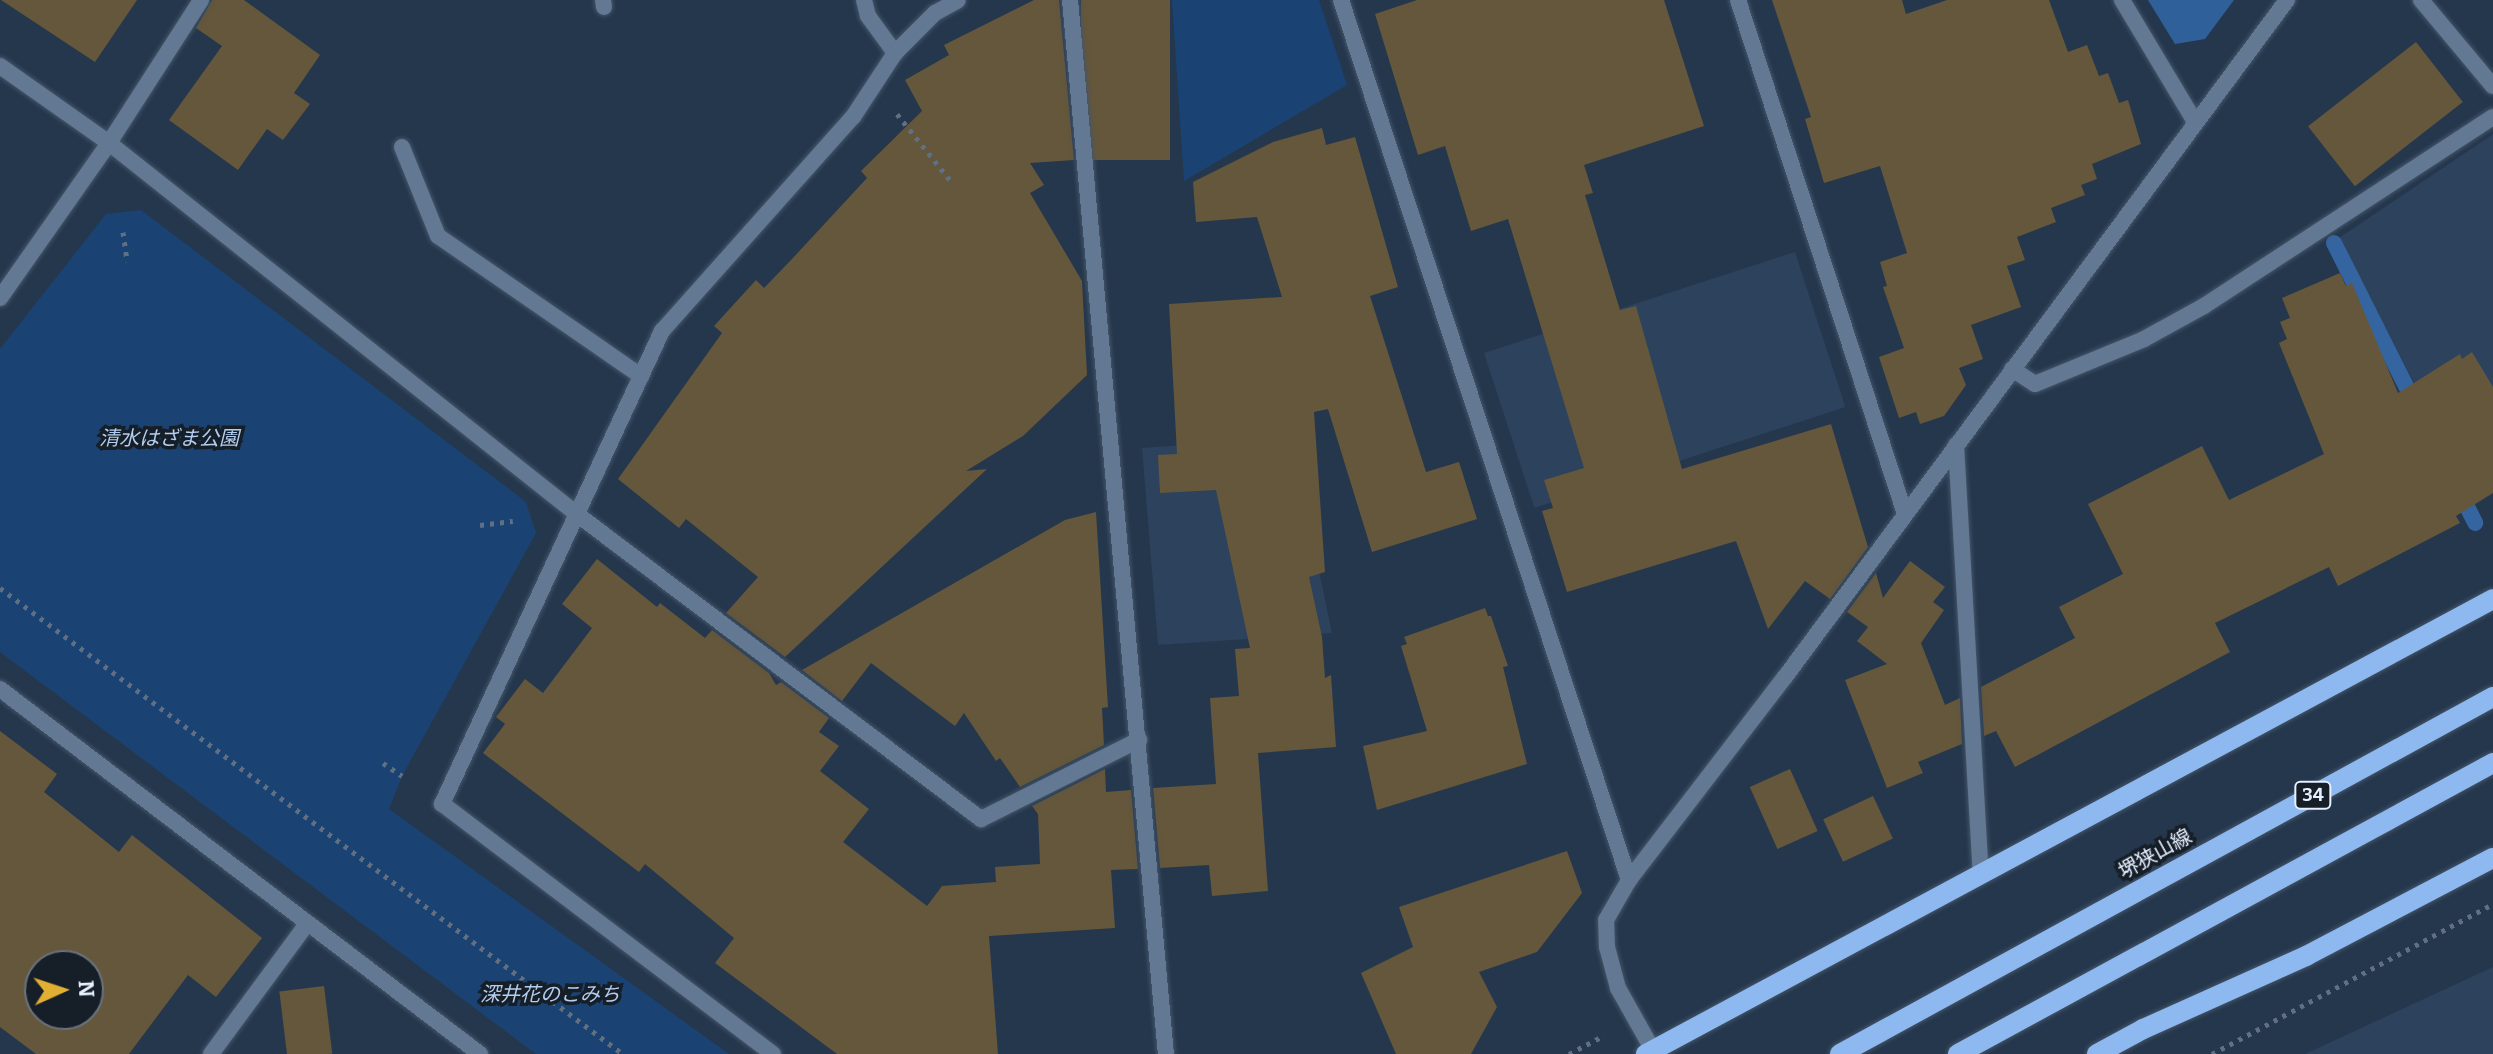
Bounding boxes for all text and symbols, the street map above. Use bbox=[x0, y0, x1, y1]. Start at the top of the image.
park label: 清水はざま公園 bbox=[99, 426, 239, 450]
road number: 34 bbox=[2293, 781, 2333, 809]
street label: 堺狭山線 bbox=[2114, 824, 2196, 884]
north arrow bbox=[24, 950, 104, 1030]
text: N bbox=[73, 980, 100, 998]
park label: 深井花のこみち bbox=[480, 982, 620, 1006]

